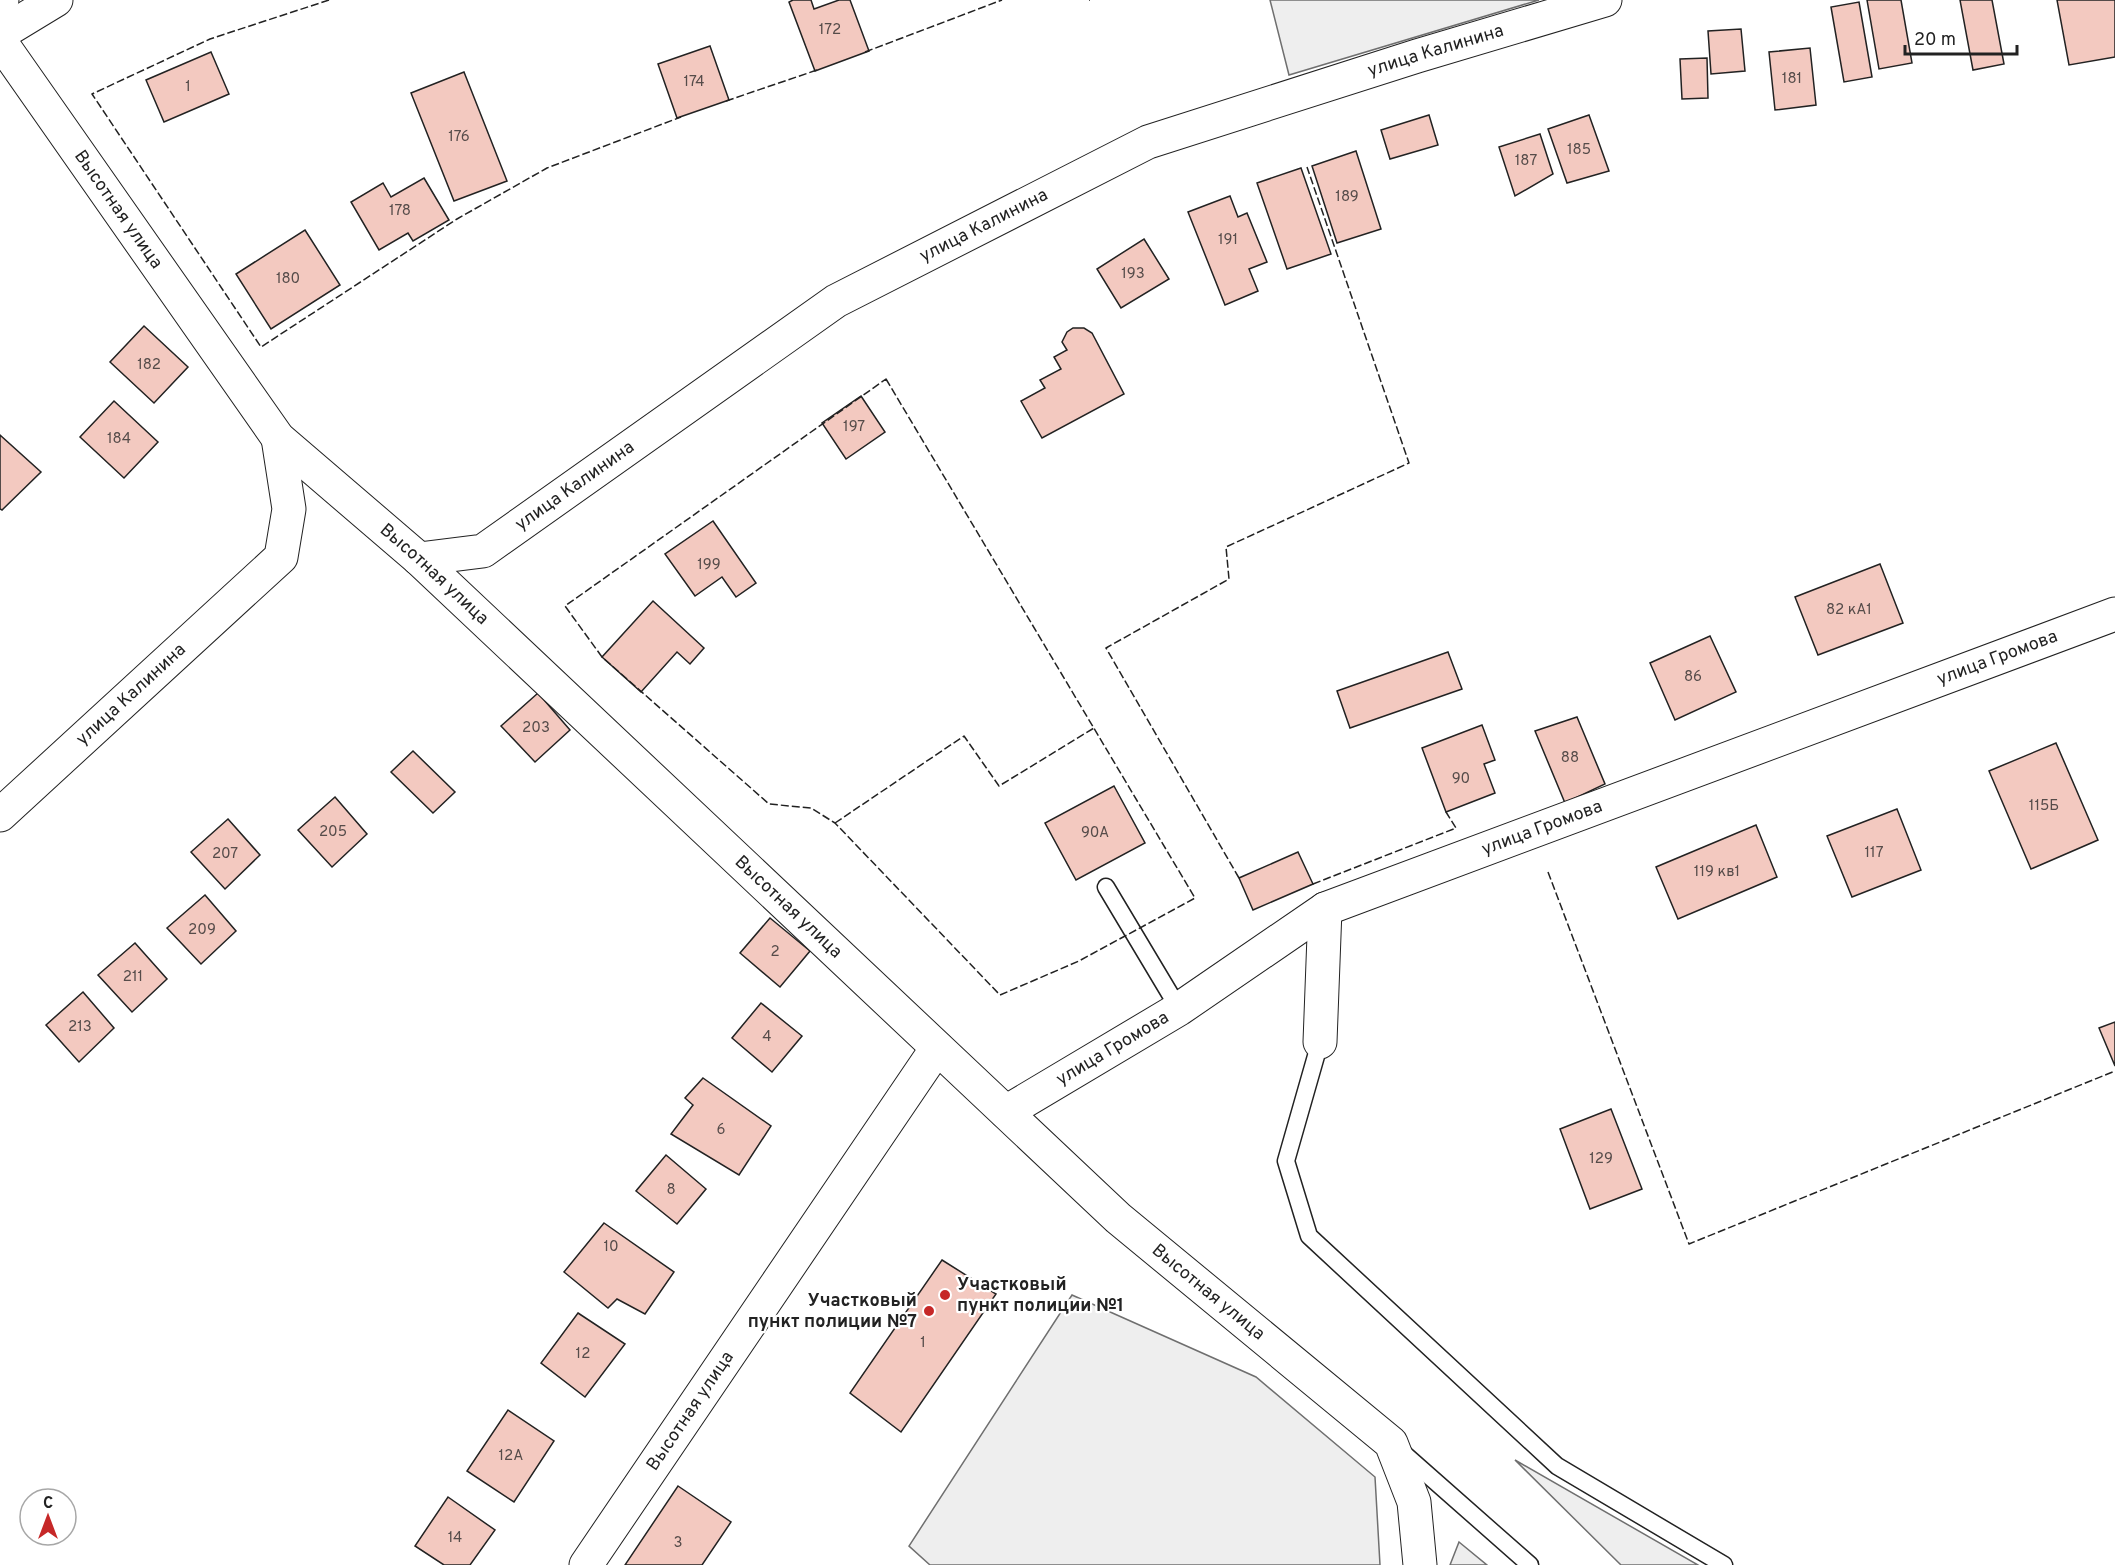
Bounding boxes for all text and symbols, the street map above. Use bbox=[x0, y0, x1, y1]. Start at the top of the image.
scale bar bbox=[1905, 18, 2018, 56]
street label: улица Калинина bbox=[1365, 19, 1506, 83]
house number: 172 bbox=[819, 21, 841, 40]
text: 20 m bbox=[1914, 29, 1956, 52]
house number: 181 bbox=[1782, 70, 1802, 89]
house number: 174 bbox=[683, 73, 705, 92]
house number: 1 bbox=[185, 78, 191, 97]
house number: 176 bbox=[448, 128, 470, 147]
house number: 185 bbox=[1567, 141, 1591, 160]
street label: Высотная улица bbox=[69, 146, 168, 274]
house number: 187 bbox=[1515, 152, 1537, 171]
street label: улица Калинина bbox=[916, 183, 1052, 268]
house number: 189 bbox=[1335, 188, 1359, 207]
house number: 178 bbox=[389, 202, 411, 221]
house number: 191 bbox=[1218, 231, 1238, 250]
house number: 193 bbox=[1121, 265, 1145, 284]
house number: 180 bbox=[276, 270, 300, 289]
house number: 182 bbox=[137, 356, 161, 375]
house number: 197 bbox=[843, 418, 865, 437]
house number: 184 bbox=[107, 430, 131, 449]
street label: улица Калинина bbox=[511, 436, 639, 536]
street label: Высотная улица bbox=[375, 519, 493, 630]
house number: 199 bbox=[697, 556, 721, 575]
house number: 82 кА1 bbox=[1826, 601, 1872, 620]
street label: улица Громова bbox=[1934, 625, 2061, 691]
street label: улица Калинина bbox=[71, 638, 191, 751]
house number: 86 bbox=[1684, 668, 1702, 687]
house number: 203 bbox=[522, 719, 550, 738]
house number: 88 bbox=[1561, 749, 1579, 768]
house number: 90 bbox=[1452, 770, 1470, 789]
street label: улица Громова bbox=[1478, 795, 1606, 861]
house number: 115Б bbox=[2029, 797, 2059, 816]
house number: 205 bbox=[319, 823, 347, 842]
house number: 90А bbox=[1081, 824, 1109, 843]
house number: 117 bbox=[1865, 844, 1884, 863]
house number: 207 bbox=[212, 845, 238, 864]
street label: Высотная улица bbox=[730, 851, 847, 963]
house number: 119 кв1 bbox=[1694, 863, 1740, 882]
house number: 209 bbox=[188, 921, 216, 940]
house number: 2 bbox=[770, 943, 780, 962]
house number: 211 bbox=[123, 968, 143, 987]
street label: улица Громова bbox=[1052, 1006, 1173, 1091]
house number: 213 bbox=[68, 1018, 92, 1037]
house number: 4 bbox=[762, 1028, 772, 1047]
house number: 6 bbox=[717, 1121, 726, 1140]
house number: 129 bbox=[1589, 1150, 1613, 1169]
house number: 8 bbox=[666, 1181, 676, 1200]
house number: 10 bbox=[603, 1238, 619, 1257]
street label: Высотная улица bbox=[1147, 1239, 1269, 1346]
place label: Участковый пункт полиции №1 bbox=[957, 1274, 1124, 1318]
marker: Участковый пункт полиции №1 bbox=[938, 1288, 952, 1302]
place label: Участковый пункт полиции №7 bbox=[748, 1290, 917, 1334]
marker: Участковый пункт полиции №7 bbox=[922, 1304, 936, 1318]
house number: 1 bbox=[920, 1334, 926, 1353]
house number: 12 bbox=[576, 1345, 590, 1364]
street label: Высотная улица bbox=[642, 1347, 739, 1475]
house number: 12А bbox=[499, 1447, 523, 1466]
north arrow bbox=[18, 1487, 78, 1547]
text: С bbox=[43, 1494, 53, 1514]
house number: 14 bbox=[448, 1529, 462, 1548]
house number: 3 bbox=[673, 1534, 683, 1553]

